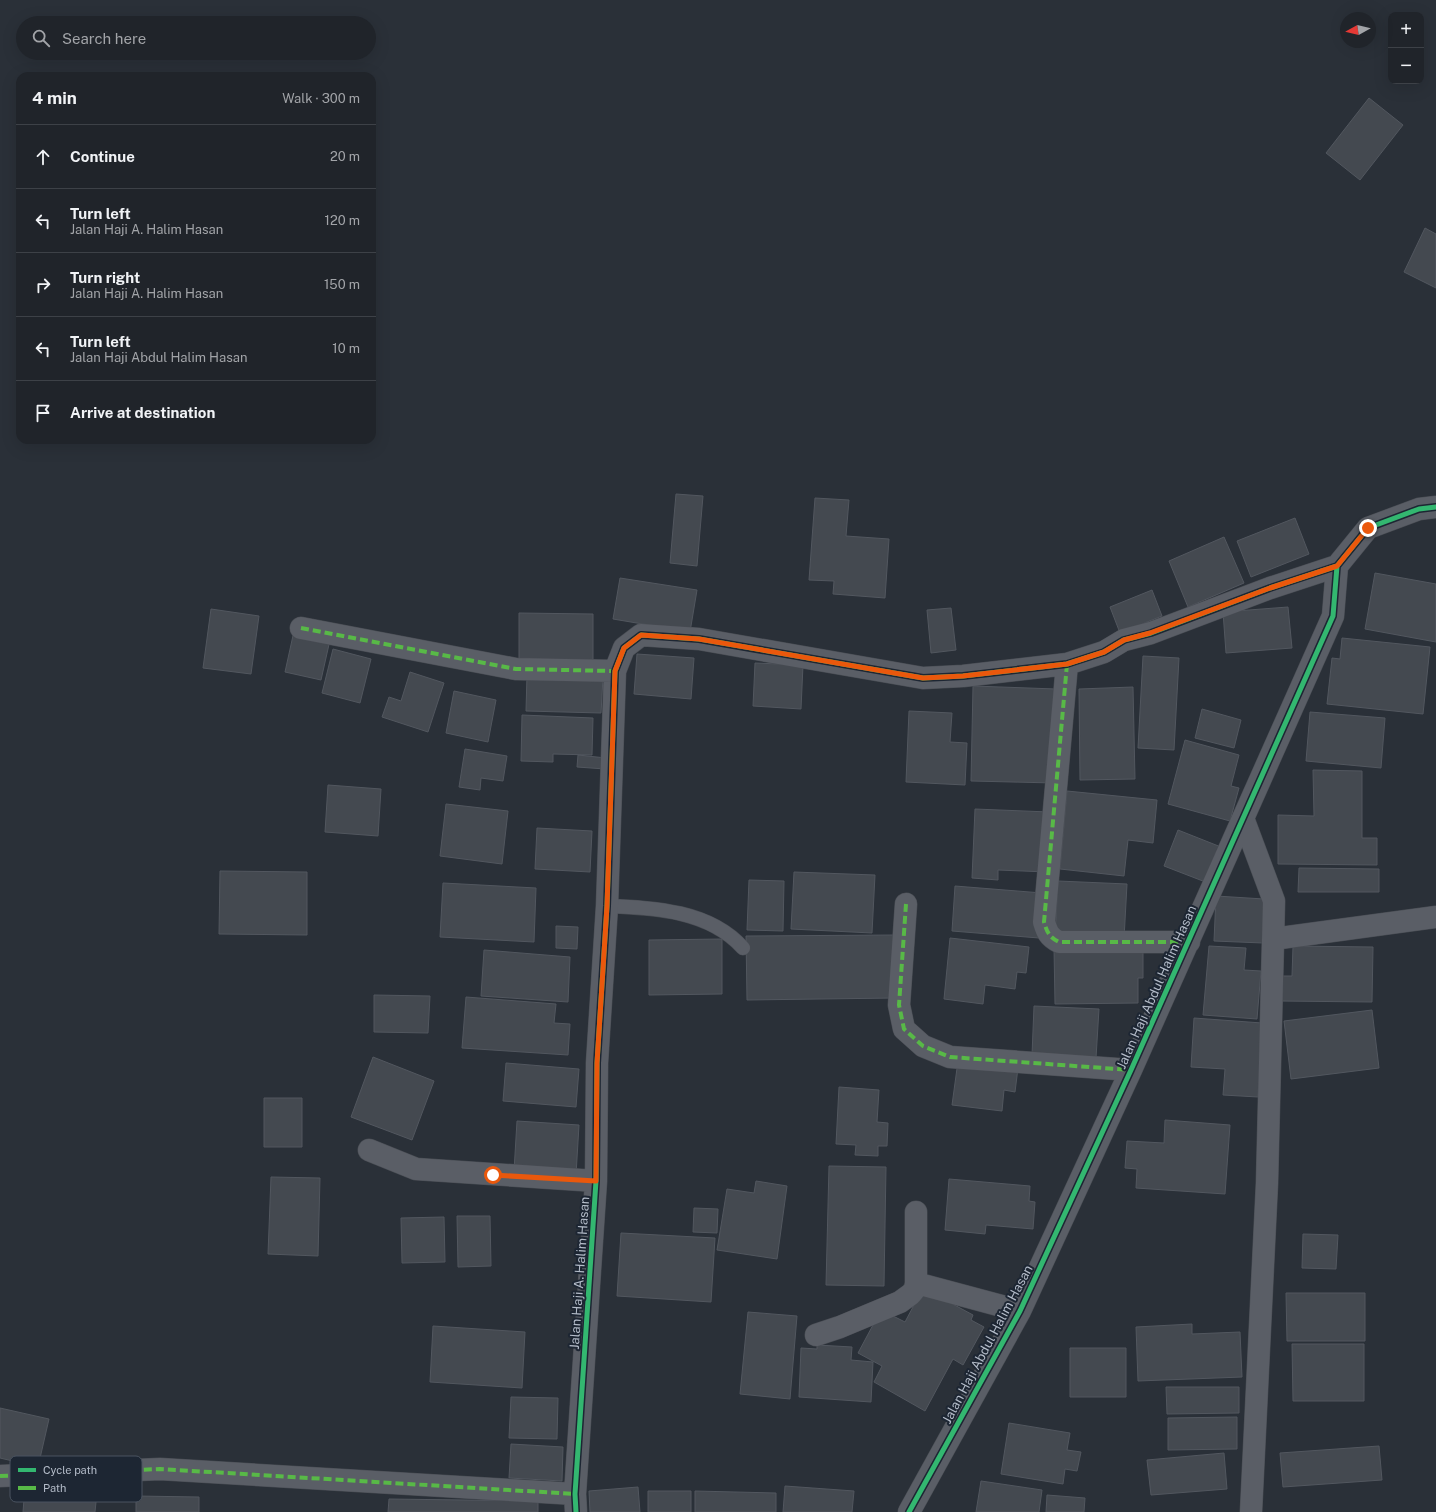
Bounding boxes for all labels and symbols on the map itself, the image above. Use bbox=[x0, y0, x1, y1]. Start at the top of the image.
north arrow bbox=[1340, 12, 1376, 48]
route end bbox=[1359, 519, 1377, 537]
street label: Jalan Haji Abdul Halim Hasan bbox=[1114, 903, 1199, 1071]
route start bbox=[484, 1166, 502, 1184]
street label: Jalan Haji A. Halim Hasan bbox=[567, 1196, 592, 1350]
street label: Jalan Haji Abdul Halim Hasan bbox=[939, 1262, 1036, 1426]
legend bbox=[10, 1456, 142, 1502]
text: Cycle path bbox=[43, 1464, 97, 1476]
text: Path bbox=[43, 1482, 66, 1494]

